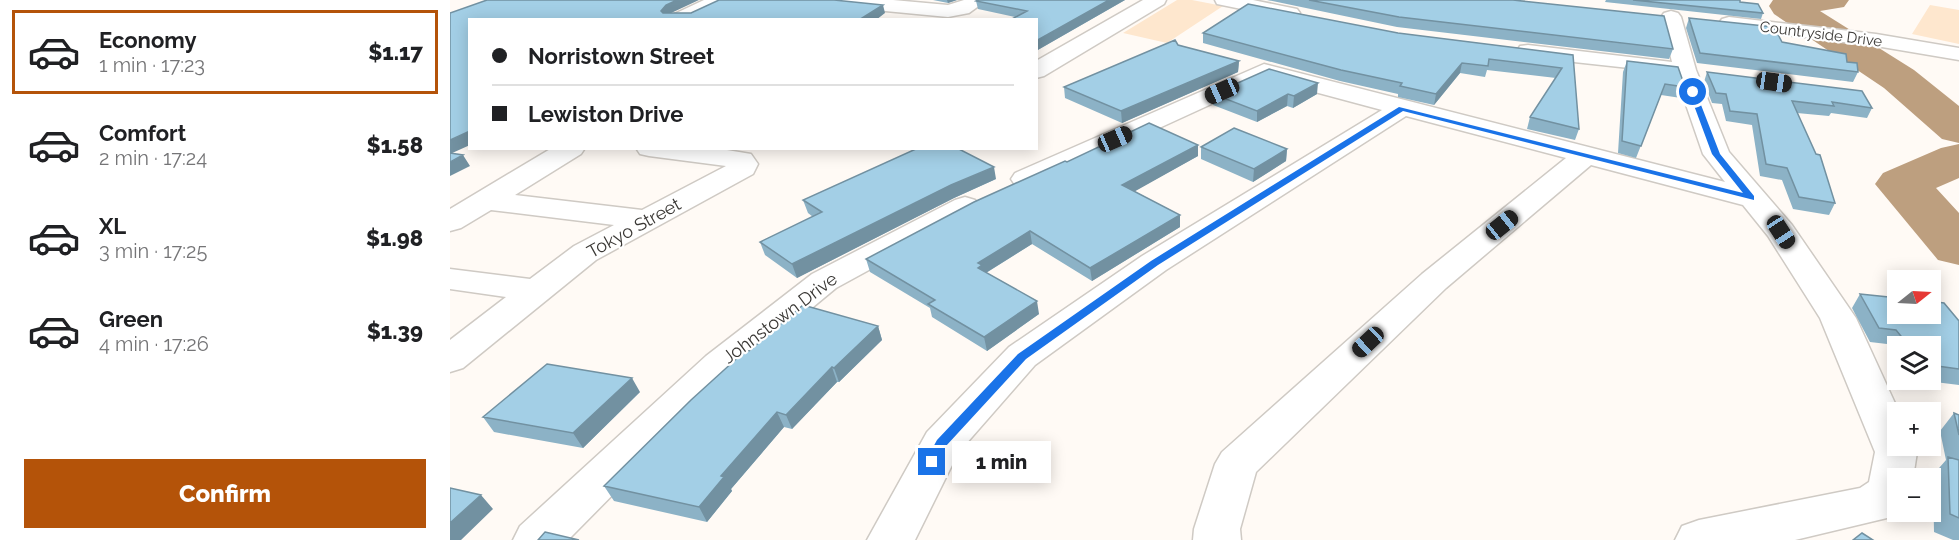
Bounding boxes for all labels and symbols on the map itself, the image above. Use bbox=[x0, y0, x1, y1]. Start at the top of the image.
street label: Countryside Drive bbox=[1759, 18, 1883, 50]
car bbox=[1755, 71, 1793, 93]
car bbox=[1202, 75, 1242, 107]
route start bbox=[1679, 78, 1706, 105]
car bbox=[1095, 123, 1135, 155]
street label: Tokyo Street bbox=[583, 193, 684, 262]
car bbox=[1482, 207, 1522, 243]
car bbox=[1764, 212, 1798, 252]
street label: Johnstown Drive bbox=[718, 267, 841, 367]
north arrow bbox=[1887, 270, 1941, 324]
car bbox=[1349, 323, 1387, 361]
callout: 1 min bbox=[953, 441, 1052, 483]
route end bbox=[918, 448, 945, 475]

